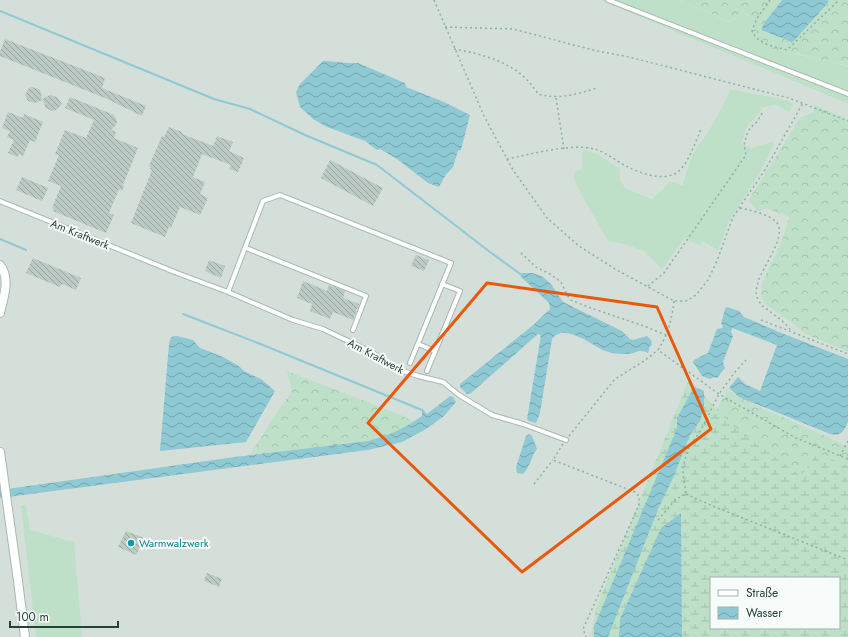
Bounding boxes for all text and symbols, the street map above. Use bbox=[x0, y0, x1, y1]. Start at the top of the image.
street label: Am Kraftwerk bbox=[48, 215, 112, 253]
street label: Am Kraftwerk bbox=[345, 334, 407, 378]
place label: Warmwalzwerk bbox=[139, 535, 209, 551]
marker: Warmwalzwerk bbox=[126, 538, 136, 548]
legend bbox=[710, 577, 840, 629]
text: Straße bbox=[746, 584, 778, 602]
scale bar bbox=[10, 603, 118, 629]
text: Wasser bbox=[746, 604, 783, 622]
text: 100 m bbox=[16, 608, 49, 626]

